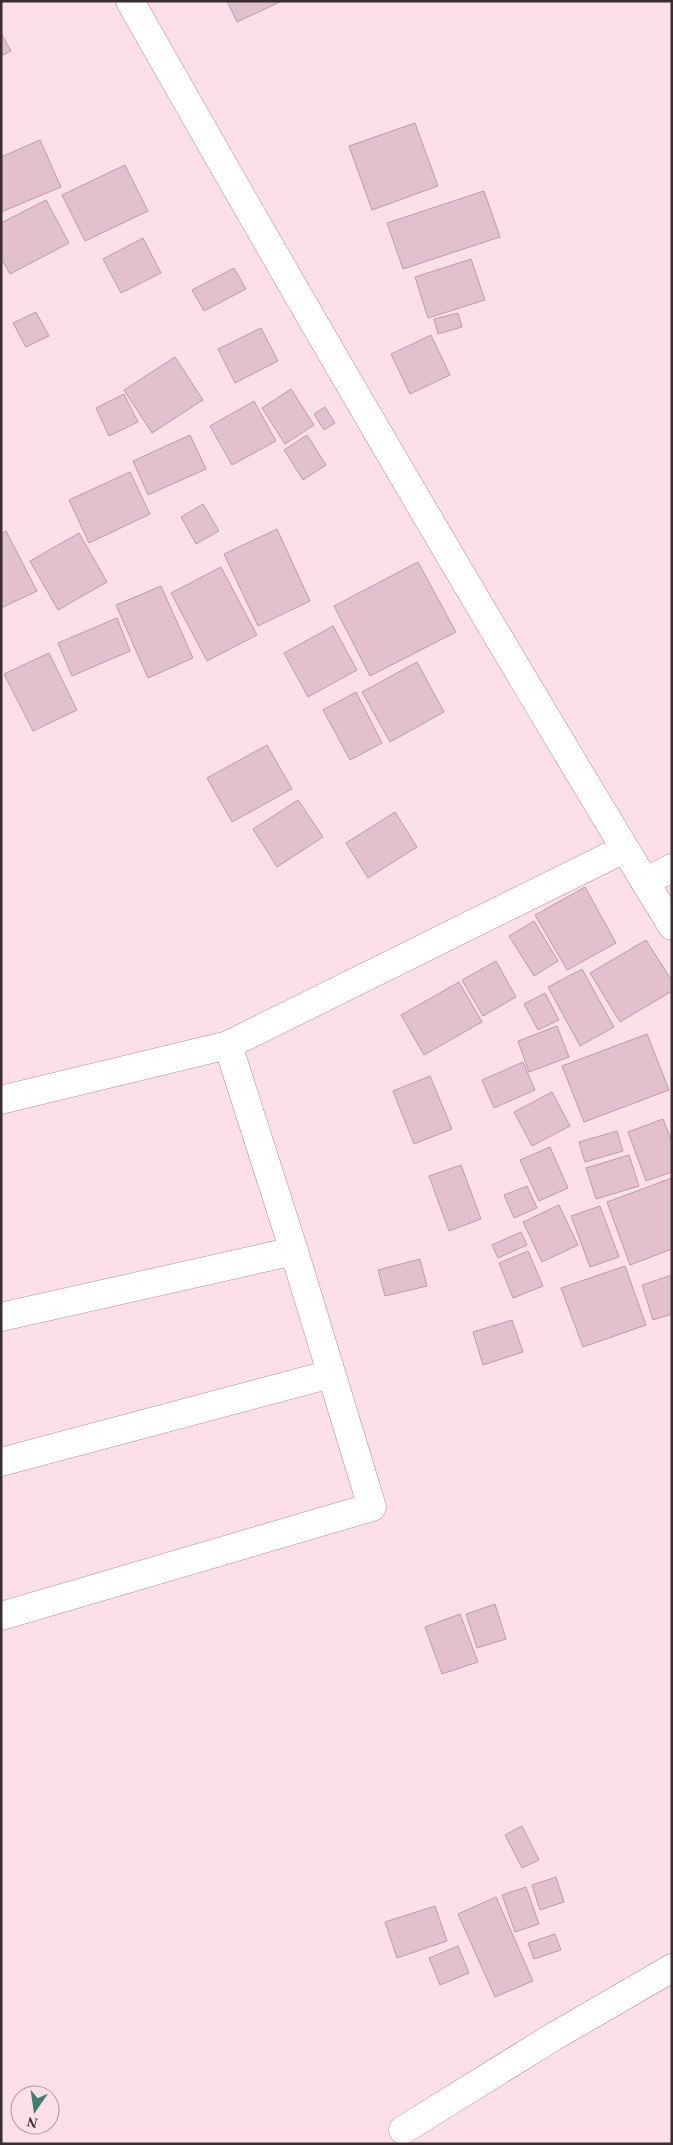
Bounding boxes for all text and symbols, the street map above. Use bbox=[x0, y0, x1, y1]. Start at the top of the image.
north arrow bbox=[10, 2085, 60, 2135]
text: N bbox=[26, 2114, 39, 2131]

